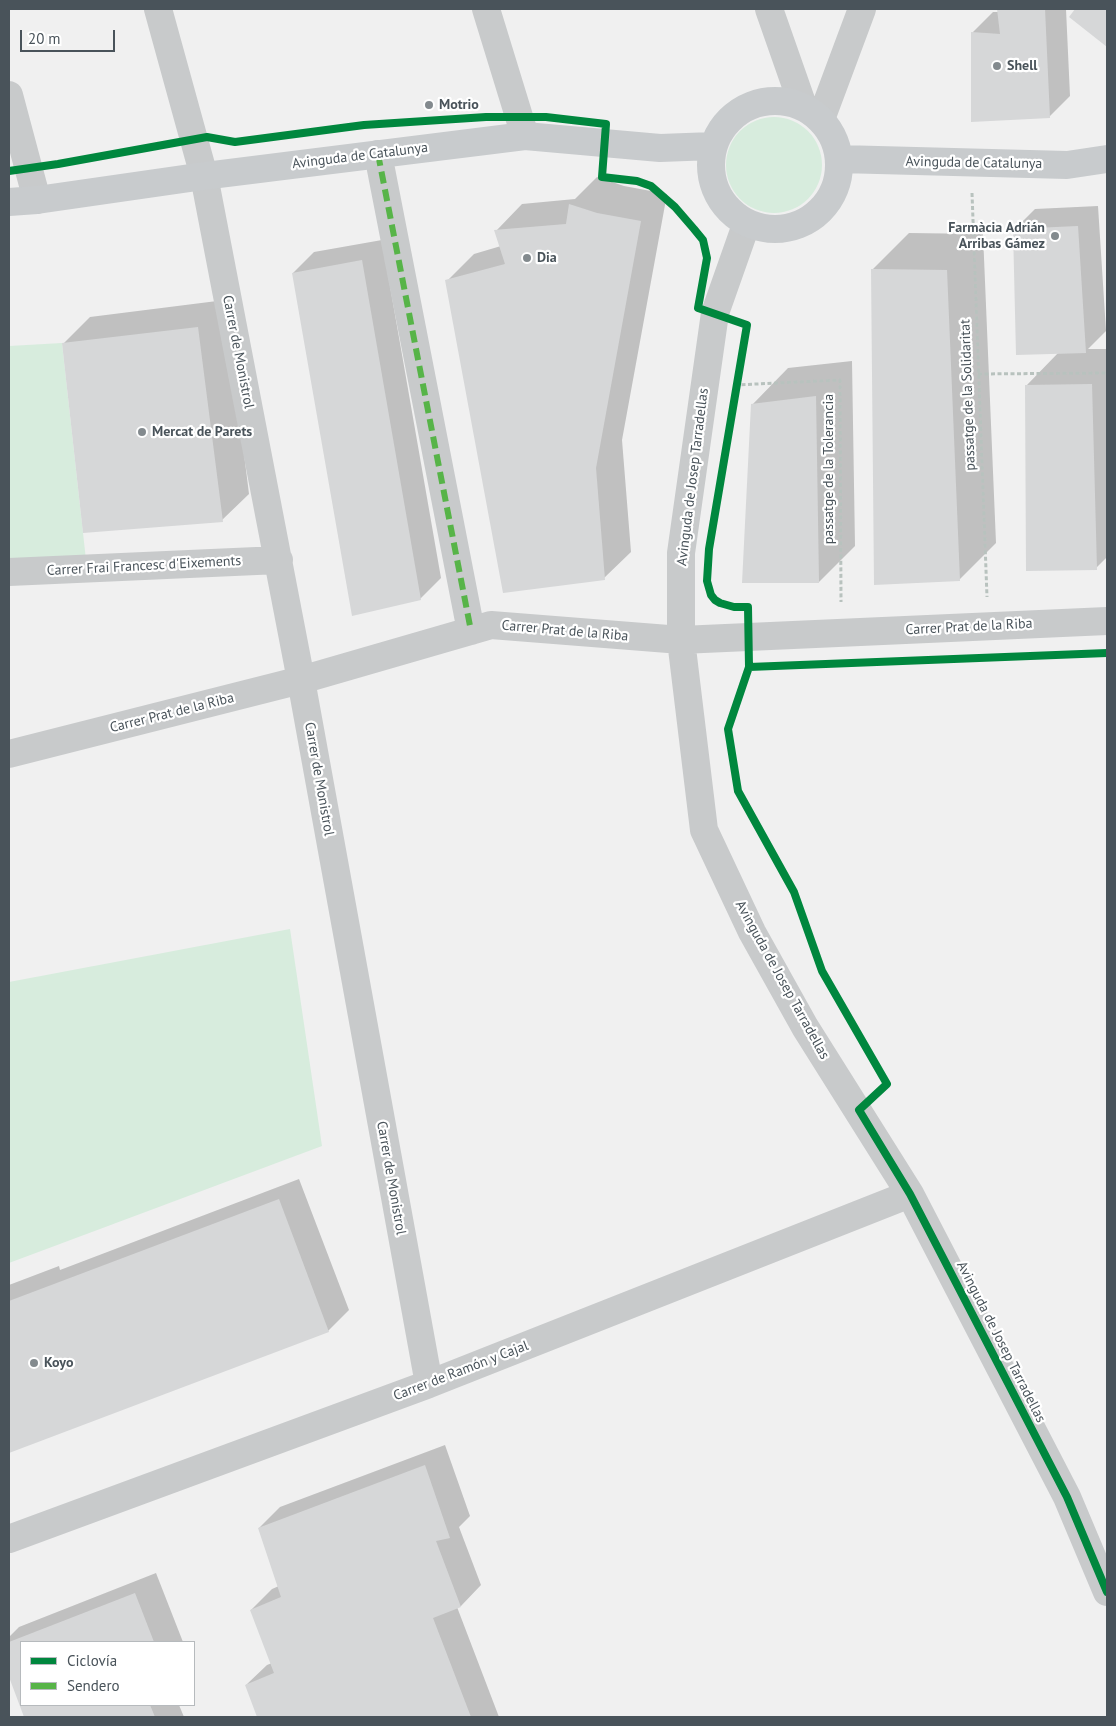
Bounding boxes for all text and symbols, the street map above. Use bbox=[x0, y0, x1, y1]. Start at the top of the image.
scale bar bbox=[22, 20, 118, 52]
text: 20 m bbox=[28, 29, 61, 48]
place label: Shell bbox=[1007, 58, 1037, 74]
marker: Shell bbox=[991, 60, 1003, 72]
place label: Motrio bbox=[439, 97, 479, 113]
marker: Motrio bbox=[423, 99, 435, 111]
street label: Avinguda de Catalunya bbox=[291, 139, 429, 173]
street label: Avinguda de Catalunya bbox=[906, 153, 1042, 173]
place label: Farmàcia Adrián Arribas Gámez bbox=[948, 220, 1045, 252]
marker: Farmàcia Adrián Arribas Gámez bbox=[1049, 230, 1061, 242]
place label: Dia bbox=[537, 250, 557, 266]
marker: Dia bbox=[521, 252, 533, 264]
street label: Carrer de Monistrol bbox=[219, 294, 257, 410]
street label: passatge de la Solidaritat bbox=[957, 319, 979, 471]
street label: Avinguda de Josep Tarradellas bbox=[674, 387, 712, 567]
street label: passatge de la Tolerancia bbox=[821, 394, 837, 544]
place label: Mercat de Parets bbox=[152, 424, 252, 440]
marker: Mercat de Parets bbox=[136, 426, 148, 438]
street label: Carrer Frai Francesc d'Eixements bbox=[46, 553, 242, 579]
street label: Carrer Prat de la Riba bbox=[905, 615, 1033, 639]
street label: Carrer Prat de la Riba bbox=[501, 617, 629, 645]
street label: Carrer Prat de la Riba bbox=[108, 689, 236, 737]
street label: Carrer de Monistrol bbox=[301, 721, 337, 837]
street label: Avinguda de Josep Tarradellas bbox=[731, 898, 833, 1062]
street label: Carrer de Monistrol bbox=[373, 1120, 409, 1236]
street label: Avinguda de Josep Tarradellas bbox=[953, 1259, 1049, 1425]
street label: Carrer de Ramón y Cajal bbox=[391, 1337, 531, 1405]
place label: Koyo bbox=[44, 1355, 73, 1371]
marker: Koyo bbox=[28, 1357, 40, 1369]
legend bbox=[20, 1641, 195, 1706]
text: Ciclovía bbox=[67, 1651, 117, 1670]
text: Sendero bbox=[67, 1676, 120, 1695]

